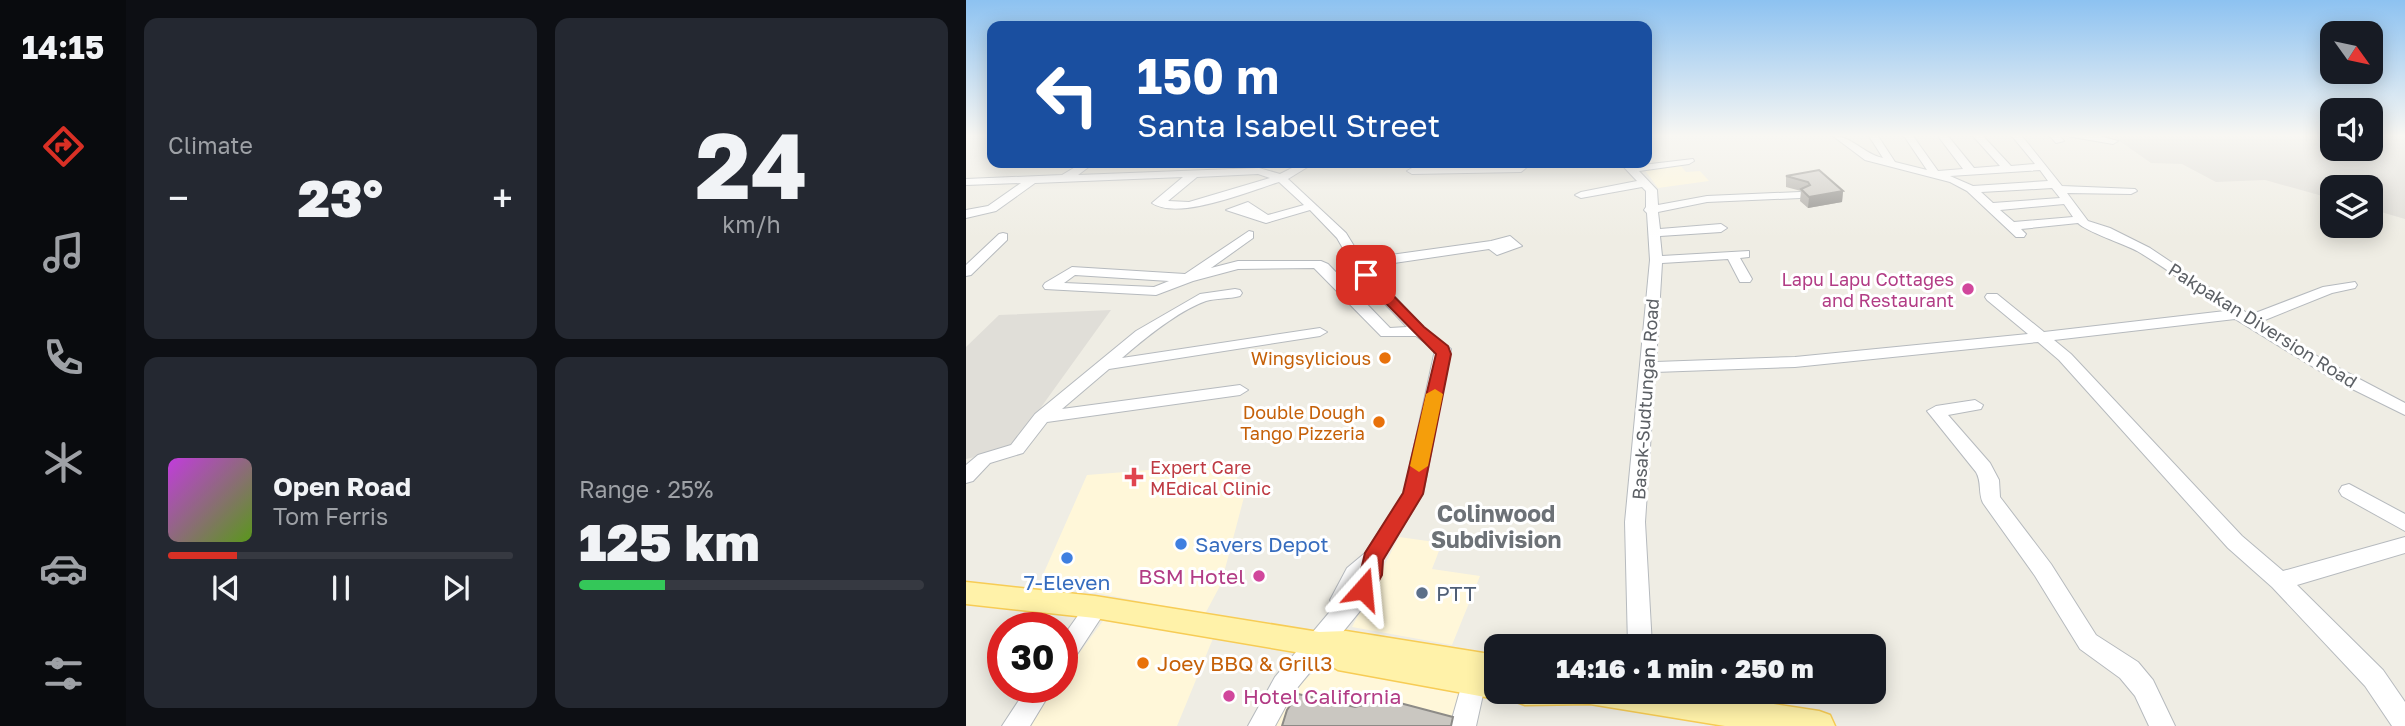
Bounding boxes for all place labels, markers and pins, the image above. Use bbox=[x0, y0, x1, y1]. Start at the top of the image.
pin bbox=[1336, 245, 1396, 305]
place label: Lapu Lapu Cottages and Restaurant bbox=[1781, 268, 1954, 311]
marker: Lapu Lapu Cottages and Restaurant bbox=[1960, 281, 1976, 297]
place label: Wingsylicious bbox=[1251, 347, 1371, 369]
marker: Wingsylicious bbox=[1377, 350, 1393, 366]
place label: Double Dough Tango Pizzeria bbox=[1240, 401, 1365, 444]
marker: Double Dough Tango Pizzeria bbox=[1371, 414, 1387, 430]
place label: Expert Care MEdical Clinic bbox=[1150, 456, 1271, 499]
marker: Expert Care MEdical Clinic bbox=[1124, 467, 1144, 487]
place label: Savers Depot bbox=[1195, 531, 1329, 557]
marker: Savers Depot bbox=[1173, 536, 1189, 552]
marker: 7-Eleven bbox=[1059, 550, 1075, 566]
place label: BSM Hotel bbox=[1138, 563, 1245, 589]
marker: BSM Hotel bbox=[1251, 568, 1267, 584]
place label: 7-Eleven bbox=[1024, 569, 1110, 595]
place label: PTT bbox=[1436, 580, 1476, 606]
marker: PTT bbox=[1414, 585, 1430, 601]
place label: Joey BBQ & Grill3 bbox=[1157, 650, 1333, 676]
marker: Joey BBQ & Grill3 bbox=[1135, 655, 1151, 671]
place label: Hotel California bbox=[1243, 683, 1401, 709]
marker: Hotel California bbox=[1221, 688, 1237, 704]

